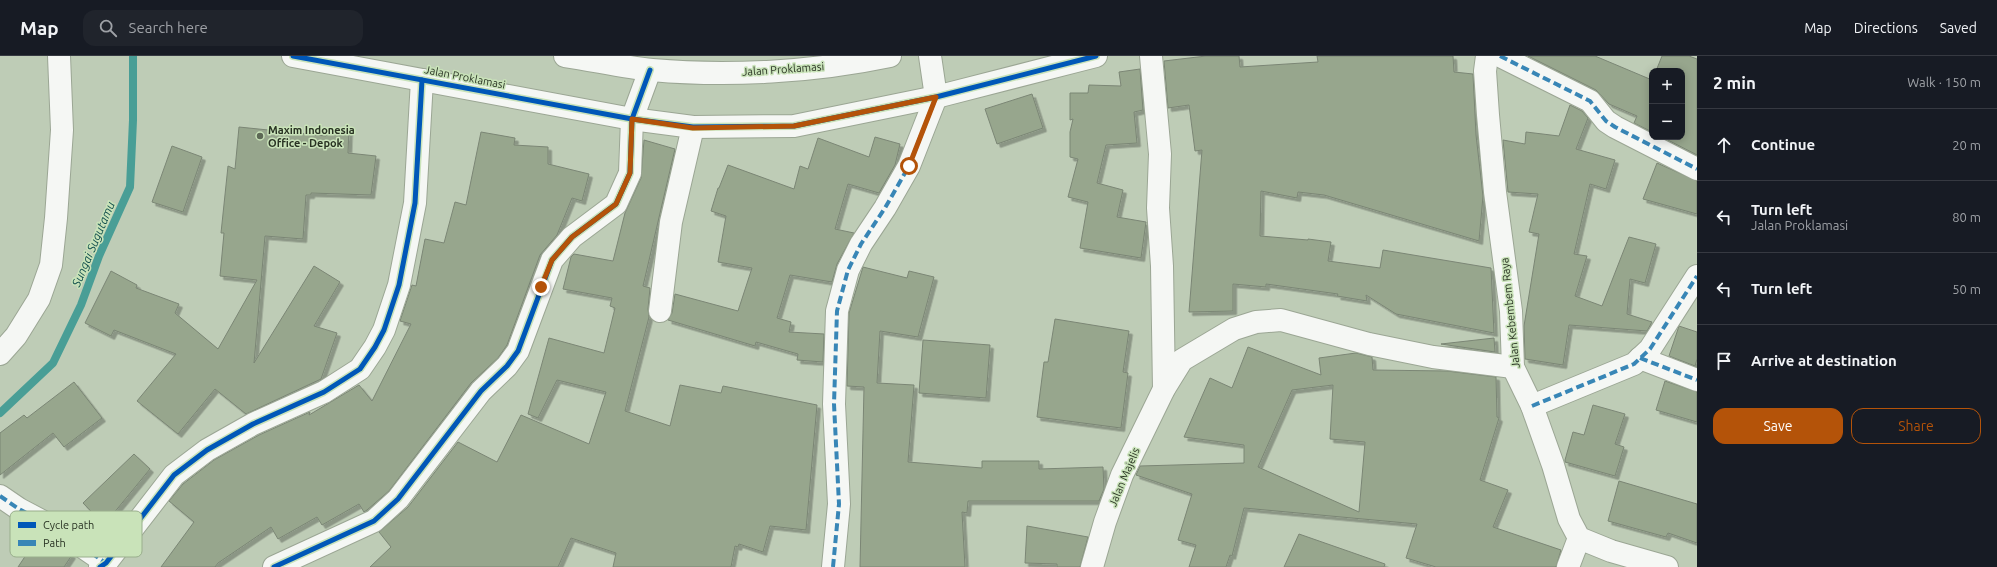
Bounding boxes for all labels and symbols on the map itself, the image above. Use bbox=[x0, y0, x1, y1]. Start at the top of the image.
street label: Jalan Proklamasi bbox=[742, 60, 824, 78]
street label: Jalan Proklamasi bbox=[423, 63, 507, 91]
place label: Maxim Indonesia Office - Depok bbox=[268, 124, 355, 149]
marker: Maxim Indonesia Office - Depok bbox=[255, 131, 265, 141]
route start bbox=[900, 157, 918, 175]
water label: Sungai Sugutamu bbox=[69, 199, 117, 289]
street label: Jalan Kebembem Raya bbox=[1498, 257, 1522, 369]
route end bbox=[532, 278, 550, 296]
street label: Jalan Majelis bbox=[1106, 446, 1142, 508]
legend bbox=[10, 511, 142, 557]
text: Cycle path bbox=[43, 519, 94, 531]
text: Path bbox=[43, 537, 66, 549]

